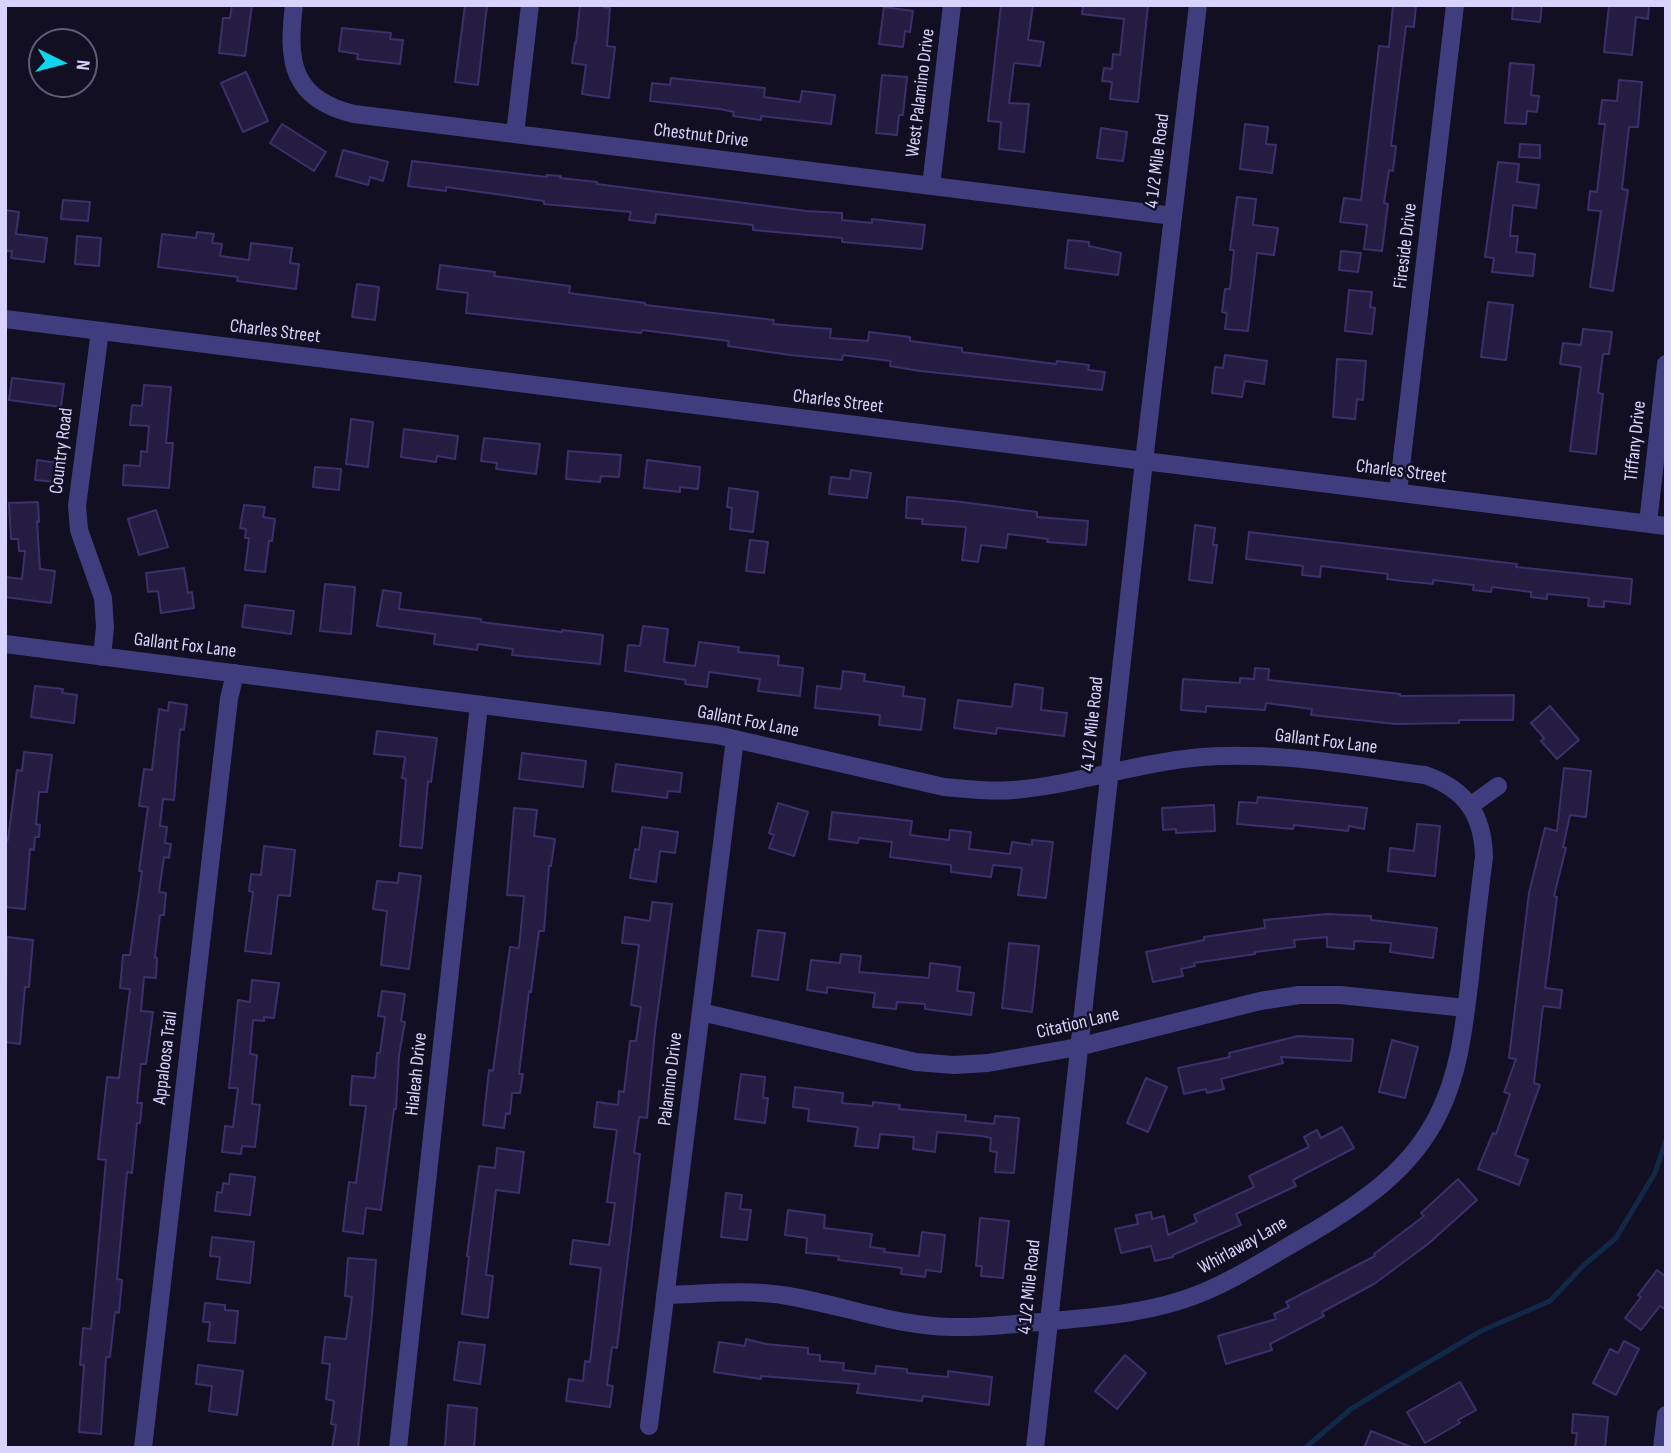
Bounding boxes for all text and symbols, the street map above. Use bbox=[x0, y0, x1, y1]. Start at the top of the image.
street label: West Palamino Drive bbox=[902, 27, 940, 159]
north arrow bbox=[28, 28, 98, 98]
text: N bbox=[70, 59, 94, 71]
street label: 4 1/2 Mile Road bbox=[1141, 112, 1175, 210]
street label: Chestnut Drive bbox=[652, 119, 750, 153]
street label: Fireside Drive bbox=[1389, 202, 1423, 290]
street label: Charles Street bbox=[228, 315, 322, 349]
street label: Charles Street bbox=[791, 385, 885, 419]
street label: Tiffany Drive bbox=[1620, 400, 1652, 482]
street label: Country Road bbox=[45, 407, 79, 495]
street label: Charles Street bbox=[1354, 455, 1448, 489]
street label: Gallant Fox Lane bbox=[132, 628, 238, 664]
street label: 4 1/2 Mile Road bbox=[1077, 676, 1109, 772]
street label: Gallant Fox Lane bbox=[695, 701, 801, 743]
street label: Gallant Fox Lane bbox=[1273, 724, 1379, 760]
street label: Citation Lane bbox=[1034, 1003, 1122, 1045]
street label: Appaloosa Trail bbox=[149, 1010, 183, 1106]
street label: Hialeah Drive bbox=[401, 1031, 433, 1117]
street label: Palamino Drive bbox=[654, 1031, 688, 1127]
street label: Whirlaway Lane bbox=[1194, 1212, 1292, 1280]
street label: 4 1/2 Mile Road bbox=[1014, 1239, 1046, 1335]

